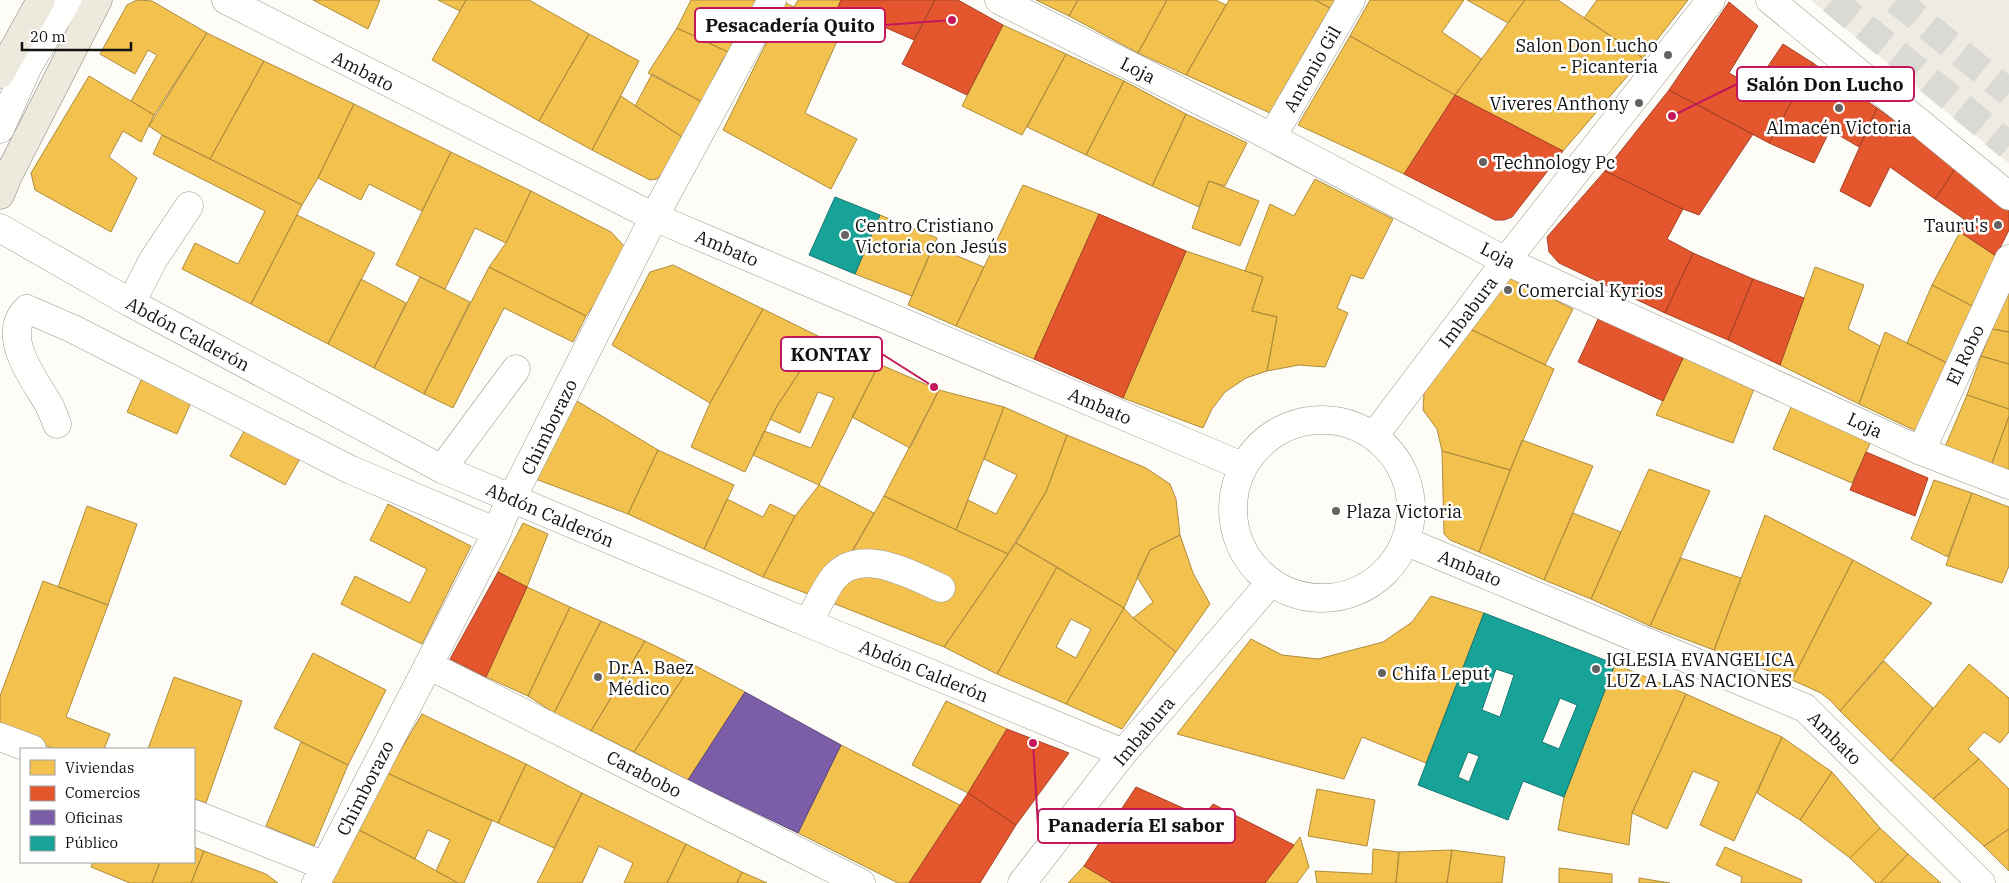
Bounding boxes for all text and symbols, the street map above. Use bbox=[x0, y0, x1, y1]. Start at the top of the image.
callout: Pesacadería Quito bbox=[695, 8, 885, 42]
text: Pesacadería Quito bbox=[705, 13, 875, 37]
scale bar bbox=[22, 20, 131, 52]
street label: Antonio Gil bbox=[1278, 22, 1346, 116]
text: 20 m bbox=[30, 27, 66, 46]
place label: Salon Don Lucho - Picanteria bbox=[1515, 34, 1658, 78]
street label: Ambato bbox=[328, 46, 398, 96]
marker: Salon Don Lucho - Picanteria bbox=[1662, 49, 1674, 61]
street label: Loja bbox=[1117, 52, 1159, 89]
callout: Salón Don Lucho bbox=[1737, 67, 1914, 101]
text: Salón Don Lucho bbox=[1747, 72, 1904, 96]
place label: Viveres Anthony bbox=[1490, 92, 1629, 115]
marker: Viveres Anthony bbox=[1633, 97, 1645, 109]
marker: Almacén Victoria bbox=[1833, 102, 1845, 114]
place label: Almacén Victoria bbox=[1766, 116, 1912, 139]
place label: Technology Pc bbox=[1493, 151, 1615, 174]
marker: Technology Pc bbox=[1477, 156, 1489, 168]
place label: Centro Cristiano Victoria con Jesús bbox=[855, 214, 1007, 258]
place label: Tauru's bbox=[1924, 214, 1988, 237]
marker: Tauru's bbox=[1992, 219, 2004, 231]
street label: Ambato bbox=[692, 224, 762, 272]
marker: Centro Cristiano Victoria con Jesús bbox=[839, 229, 851, 241]
street label: Loja bbox=[1477, 237, 1519, 274]
street label: Imbabura bbox=[1434, 272, 1502, 352]
place label: Comercial Kyrios bbox=[1518, 279, 1663, 302]
marker: Comercial Kyrios bbox=[1502, 284, 1514, 296]
street label: Abdón Calderón bbox=[122, 292, 254, 376]
street label: El Robo bbox=[1941, 321, 1989, 389]
callout: KONTAY bbox=[781, 337, 882, 371]
text: KONTAY bbox=[790, 342, 872, 366]
street label: Chimborazo bbox=[516, 375, 582, 479]
street label: Ambato bbox=[1065, 382, 1135, 430]
street label: Loja bbox=[1844, 407, 1886, 443]
street label: Abdón Calderón bbox=[482, 478, 618, 552]
place label: Plaza Victoria bbox=[1346, 500, 1462, 523]
marker: Plaza Victoria bbox=[1330, 505, 1342, 517]
street label: Ambato bbox=[1435, 544, 1505, 592]
street label: Abdón Calderón bbox=[856, 635, 992, 707]
place label: IGLESIA EVANGELICA LUZ A LAS NACIONES bbox=[1606, 648, 1795, 692]
place label: Dr.A. Baez Médico bbox=[608, 656, 694, 700]
place label: Chifa Leput bbox=[1392, 662, 1490, 685]
marker: IGLESIA EVANGELICA LUZ A LAS NACIONES bbox=[1590, 663, 1602, 675]
marker: Chifa Leput bbox=[1376, 667, 1388, 679]
marker: Dr.A. Baez Médico bbox=[592, 671, 604, 683]
street label: Imbabura bbox=[1108, 691, 1180, 770]
street label: Ambato bbox=[1803, 706, 1867, 770]
street label: Chimborazo bbox=[331, 737, 399, 839]
street label: Carabobo bbox=[603, 745, 685, 803]
legend bbox=[20, 748, 195, 863]
text: Viviendas bbox=[65, 758, 134, 777]
text: Comercios bbox=[65, 783, 140, 802]
text: Oficinas bbox=[65, 808, 123, 827]
callout: Panadería El sabor bbox=[1038, 809, 1235, 843]
text: Panadería El sabor bbox=[1048, 813, 1225, 837]
text: Público bbox=[65, 833, 118, 852]

